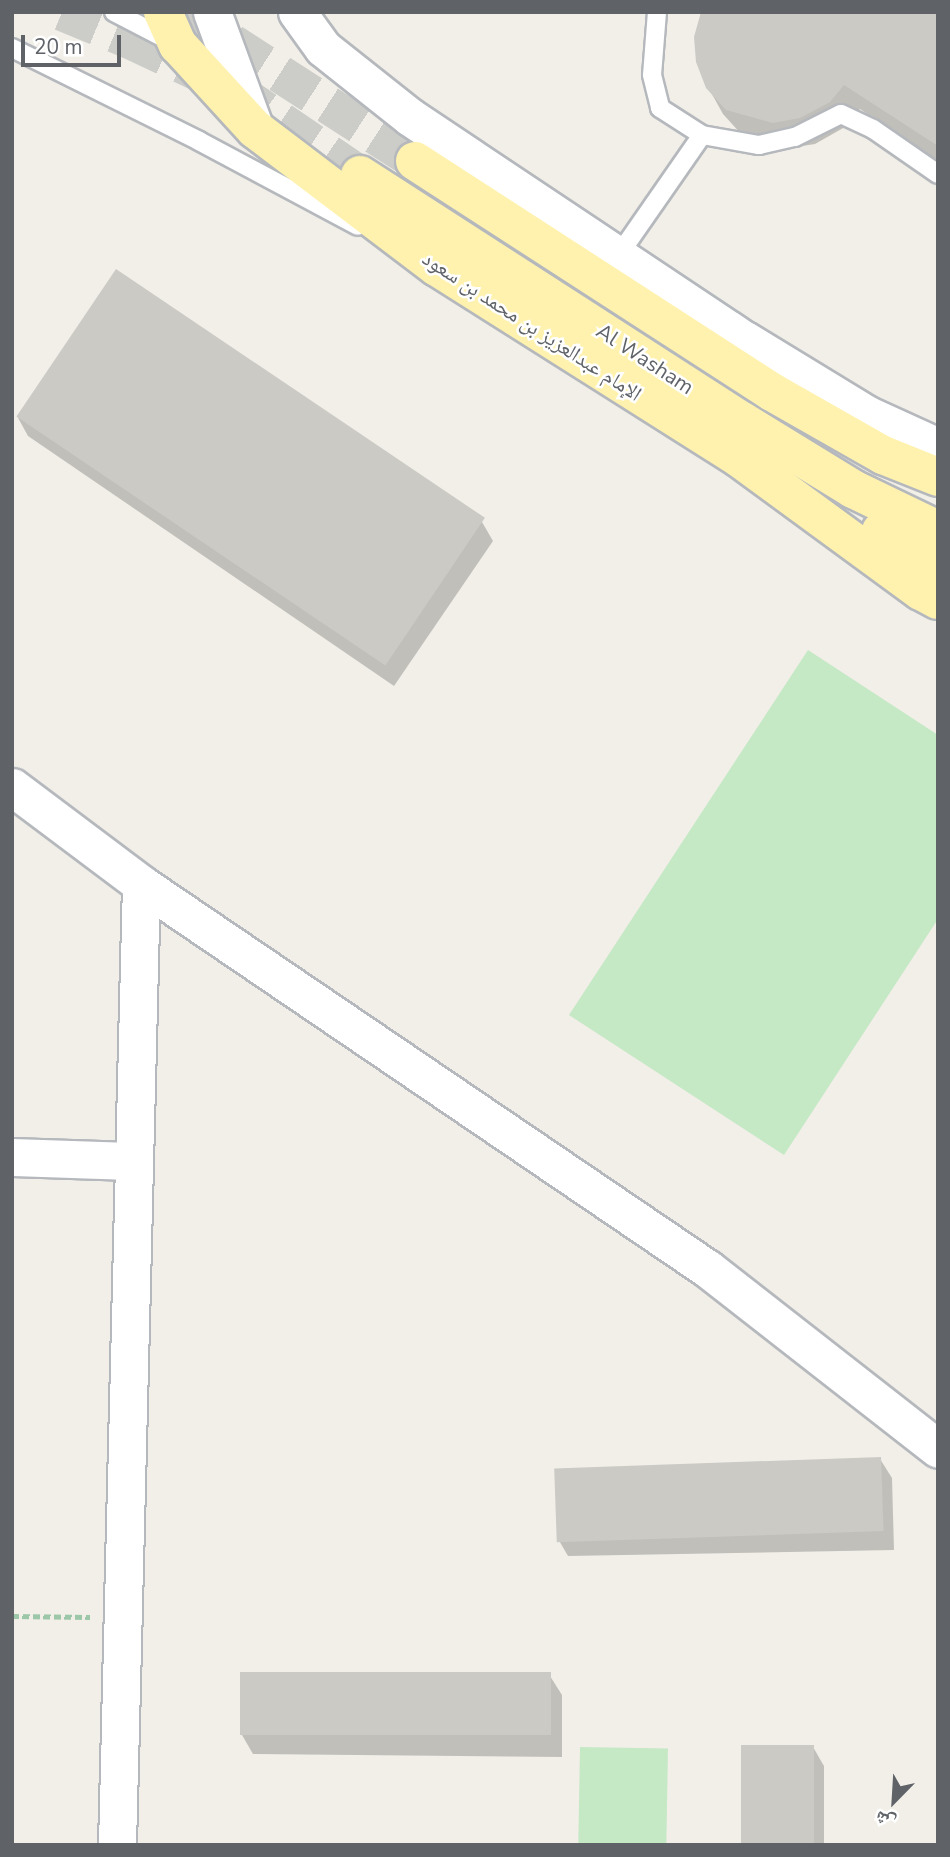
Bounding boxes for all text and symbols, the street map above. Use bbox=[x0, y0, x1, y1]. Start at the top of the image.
scale bar bbox=[24, 21, 124, 65]
text: 20 m bbox=[34, 33, 83, 61]
street label: الإمام عبدالعزيز بن محمد بن سعود bbox=[418, 246, 646, 406]
street label: Al Washam bbox=[592, 318, 698, 400]
north arrow bbox=[859, 1766, 929, 1836]
text: ش bbox=[871, 1804, 900, 1836]

